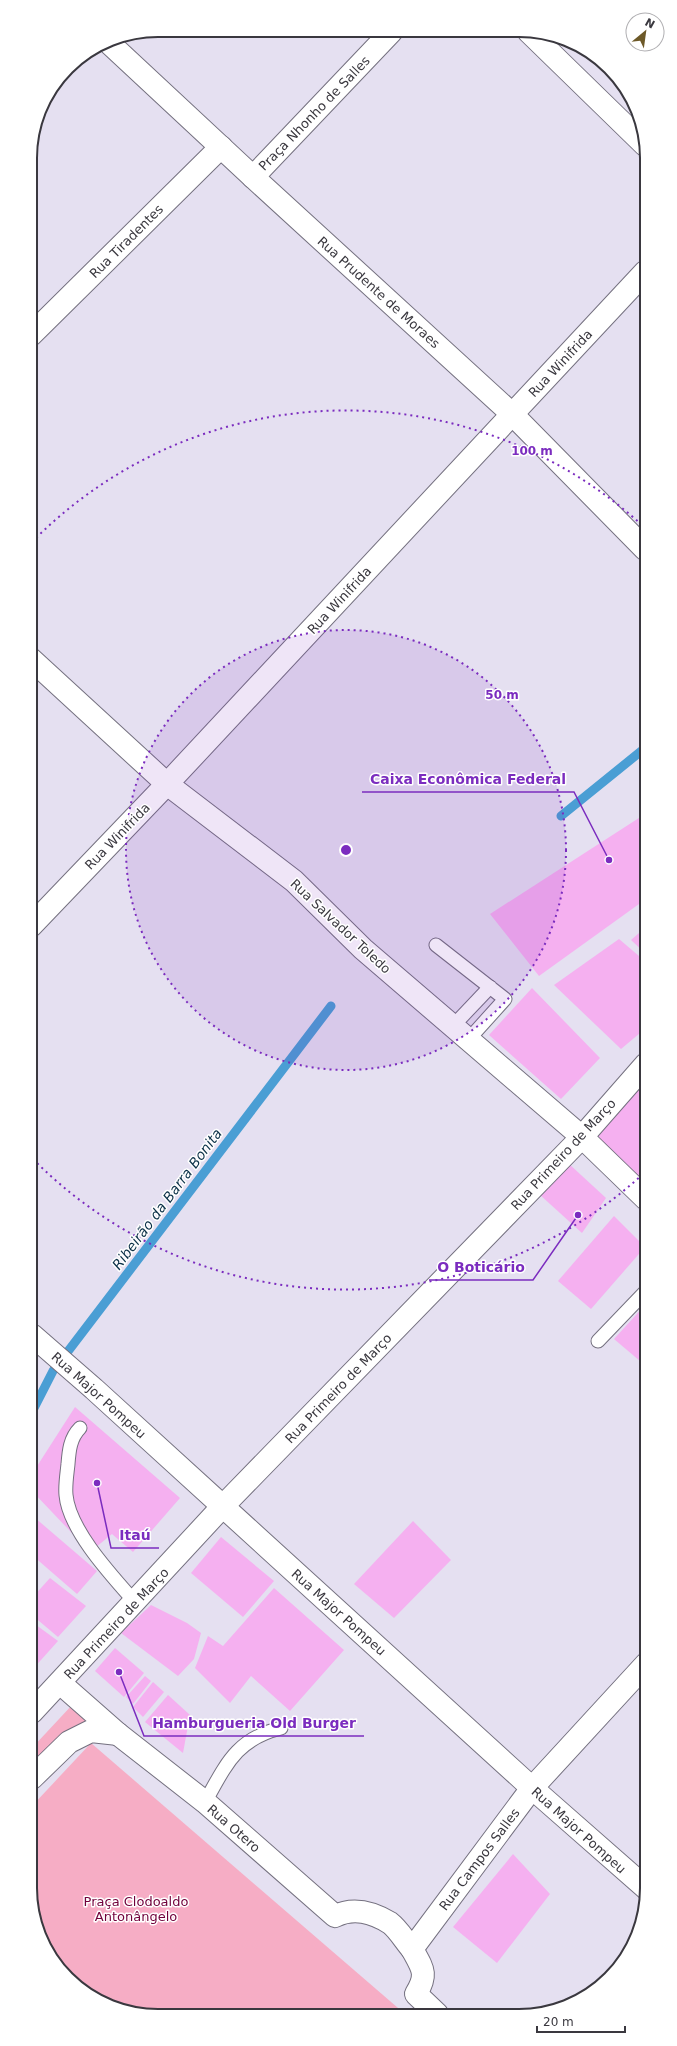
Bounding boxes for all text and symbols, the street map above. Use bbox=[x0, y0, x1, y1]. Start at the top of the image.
north arrow bbox=[625, 12, 665, 52]
text: N bbox=[642, 16, 657, 32]
street label: Praça Nhonho de Salles bbox=[256, 53, 373, 174]
street label: Rua Tiradentes bbox=[87, 201, 166, 281]
street label: Rua Prudente de Moraes bbox=[314, 233, 443, 351]
street label: Rua Winifrida bbox=[525, 327, 595, 400]
text: 100 m bbox=[511, 444, 553, 458]
street label: Rua Winifrida bbox=[304, 564, 374, 637]
text: 50 m bbox=[485, 688, 519, 702]
callout: Caixa Econômica Federal bbox=[362, 766, 574, 792]
text: Caixa Econômica Federal bbox=[370, 771, 566, 787]
street label: Rua Winifrida bbox=[82, 800, 153, 873]
centre of rings bbox=[339, 843, 353, 857]
street label: Rua Salvador Toledo bbox=[287, 876, 394, 977]
street label: Rua Primeiro de Março bbox=[508, 1096, 619, 1213]
water label: Ribeirão da Barra Bonita bbox=[109, 1126, 225, 1272]
callout: O Boticário bbox=[429, 1254, 533, 1280]
text: O Boticário bbox=[437, 1259, 525, 1275]
street label: Rua Primeiro de Março bbox=[282, 1330, 395, 1446]
street label: Rua Major Pompeu bbox=[49, 1349, 149, 1442]
callout: Itaú bbox=[111, 1522, 159, 1548]
text: Itaú bbox=[119, 1527, 151, 1543]
street label: Rua Primeiro de Março bbox=[61, 1565, 172, 1682]
street label: Rua Major Pompeu bbox=[289, 1566, 389, 1659]
callout: Hamburgueria Old Burger bbox=[144, 1710, 364, 1736]
text: Hamburgueria Old Burger bbox=[152, 1715, 356, 1731]
street label: Rua Major Pompeu bbox=[529, 1784, 629, 1877]
street label: Rua Otero bbox=[204, 1801, 263, 1855]
street label: Rua Campos Salles bbox=[436, 1805, 523, 1913]
park label: Praça Clodoaldo Antonângelo bbox=[84, 1894, 188, 1924]
scale bar bbox=[537, 2008, 625, 2034]
text: 20 m bbox=[543, 2015, 574, 2029]

